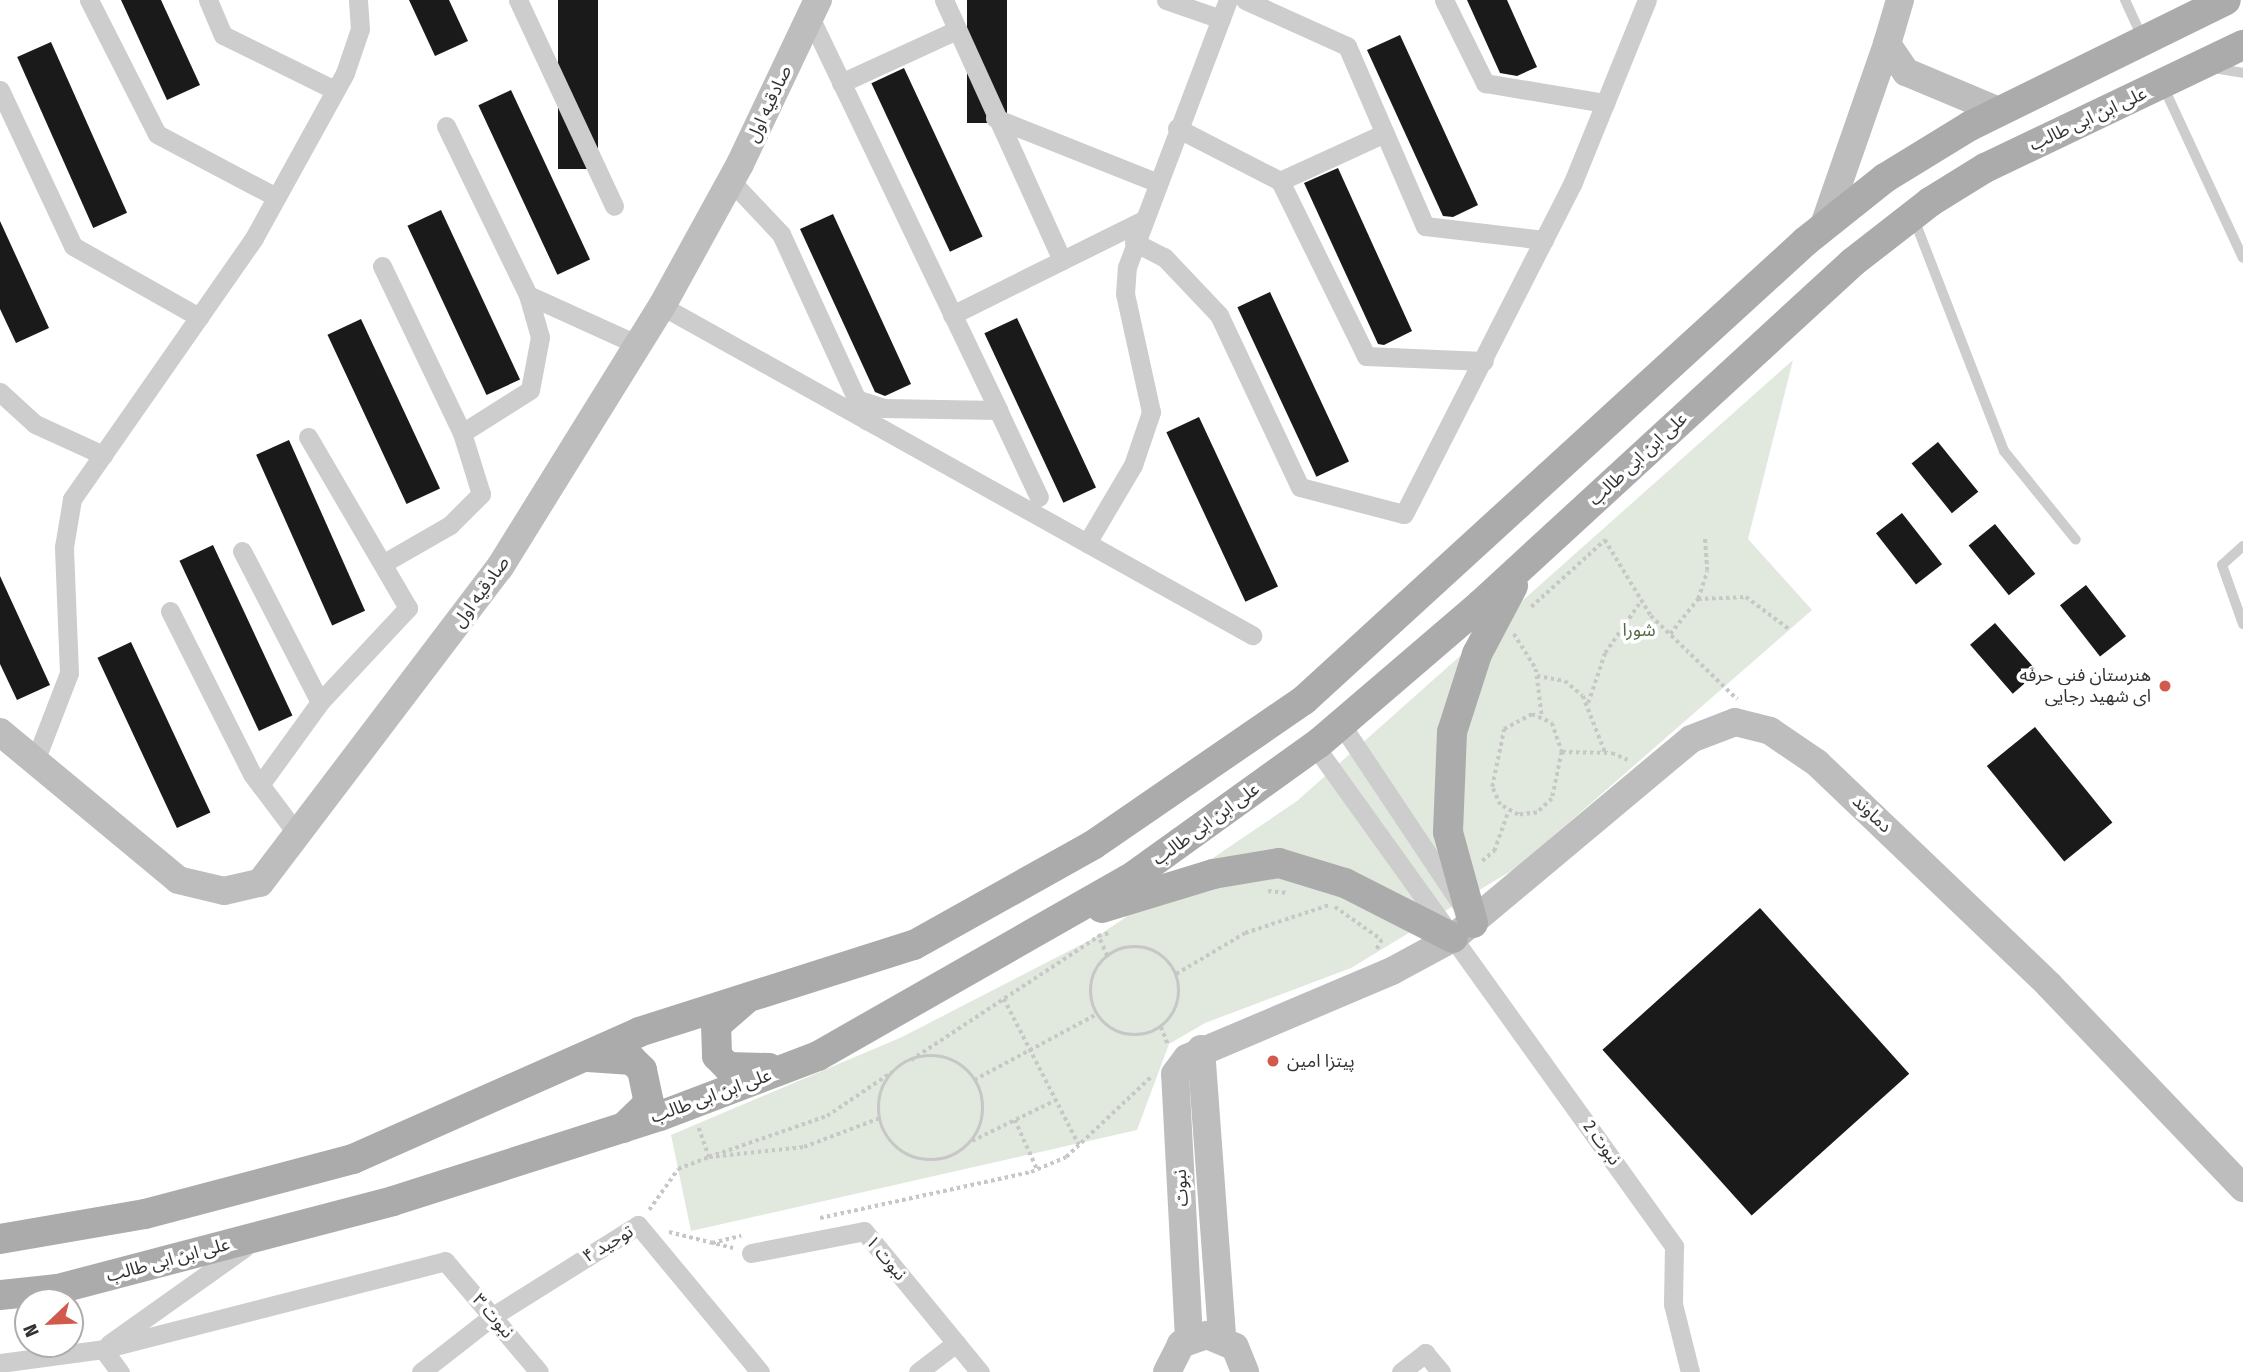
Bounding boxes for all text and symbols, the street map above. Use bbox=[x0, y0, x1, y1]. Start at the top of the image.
street label: صادقیه اول bbox=[742, 62, 796, 146]
street label: علی ابن ابی طالب bbox=[2026, 82, 2150, 156]
street label: علی ابن ابی طالب bbox=[1584, 408, 1692, 510]
street label: صادقیه اول bbox=[448, 552, 514, 632]
park label: شورا bbox=[1622, 619, 1656, 641]
place label: هنرستان فنی حرفه ای شهید رجایی bbox=[2020, 665, 2151, 708]
marker: هنرستان فنی حرفه ای شهید رجایی bbox=[2157, 678, 2173, 694]
street label: علی ابن ابی طالب bbox=[1148, 778, 1264, 870]
street label: دماوند bbox=[1848, 791, 1896, 837]
place label: پیتزا امین bbox=[1287, 1050, 1355, 1072]
marker: پیتزا امین bbox=[1265, 1053, 1281, 1069]
street label: علی ابن ابی طالب bbox=[648, 1064, 774, 1128]
street label: نبوت 2 bbox=[1579, 1117, 1625, 1169]
street label: نبوت bbox=[1169, 1169, 1193, 1207]
street label: توحید ۴ bbox=[579, 1221, 637, 1267]
street label: نبوت ۱ bbox=[861, 1231, 911, 1285]
street label: علی ابن ابی طالب bbox=[104, 1233, 232, 1287]
north arrow bbox=[14, 1288, 84, 1358]
street label: نبوت ۳ bbox=[468, 1289, 518, 1343]
text: N bbox=[18, 1321, 44, 1340]

